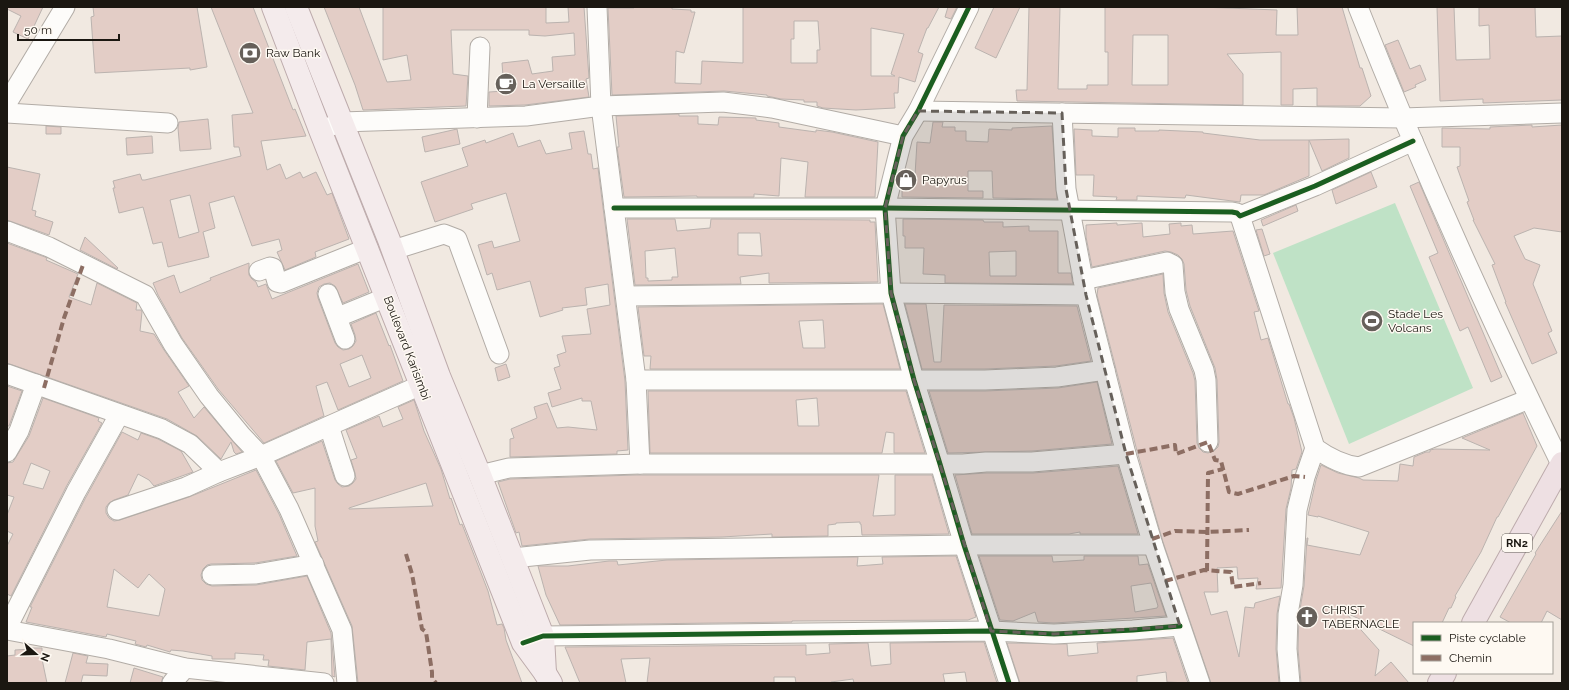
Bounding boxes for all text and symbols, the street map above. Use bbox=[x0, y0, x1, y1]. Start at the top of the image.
scale bar bbox=[18, 16, 119, 42]
text: 50 m bbox=[24, 23, 52, 37]
bank icon: Raw Bank bbox=[237, 40, 263, 66]
place label: Raw Bank bbox=[266, 46, 321, 60]
cafe icon: La Versaille bbox=[493, 71, 519, 97]
place label: La Versaille bbox=[522, 77, 585, 91]
shop icon: Papyrus bbox=[893, 167, 919, 193]
place label: Papyrus bbox=[922, 173, 967, 187]
street label: Boulevard Karisimbi bbox=[381, 294, 433, 402]
place label: Stade Les Volcans bbox=[1388, 307, 1443, 335]
sports icon: Stade Les Volcans bbox=[1359, 308, 1385, 334]
road number: RN2 bbox=[1502, 534, 1532, 552]
place label: CHRIST TABERNACLE bbox=[1322, 603, 1399, 631]
church icon: CHRIST TABERNACLE bbox=[1294, 604, 1320, 630]
legend bbox=[1413, 622, 1553, 674]
text: Piste cyclable bbox=[1449, 631, 1526, 645]
north arrow bbox=[16, 634, 56, 674]
text: N bbox=[37, 651, 52, 663]
text: Chemin bbox=[1449, 651, 1492, 665]

